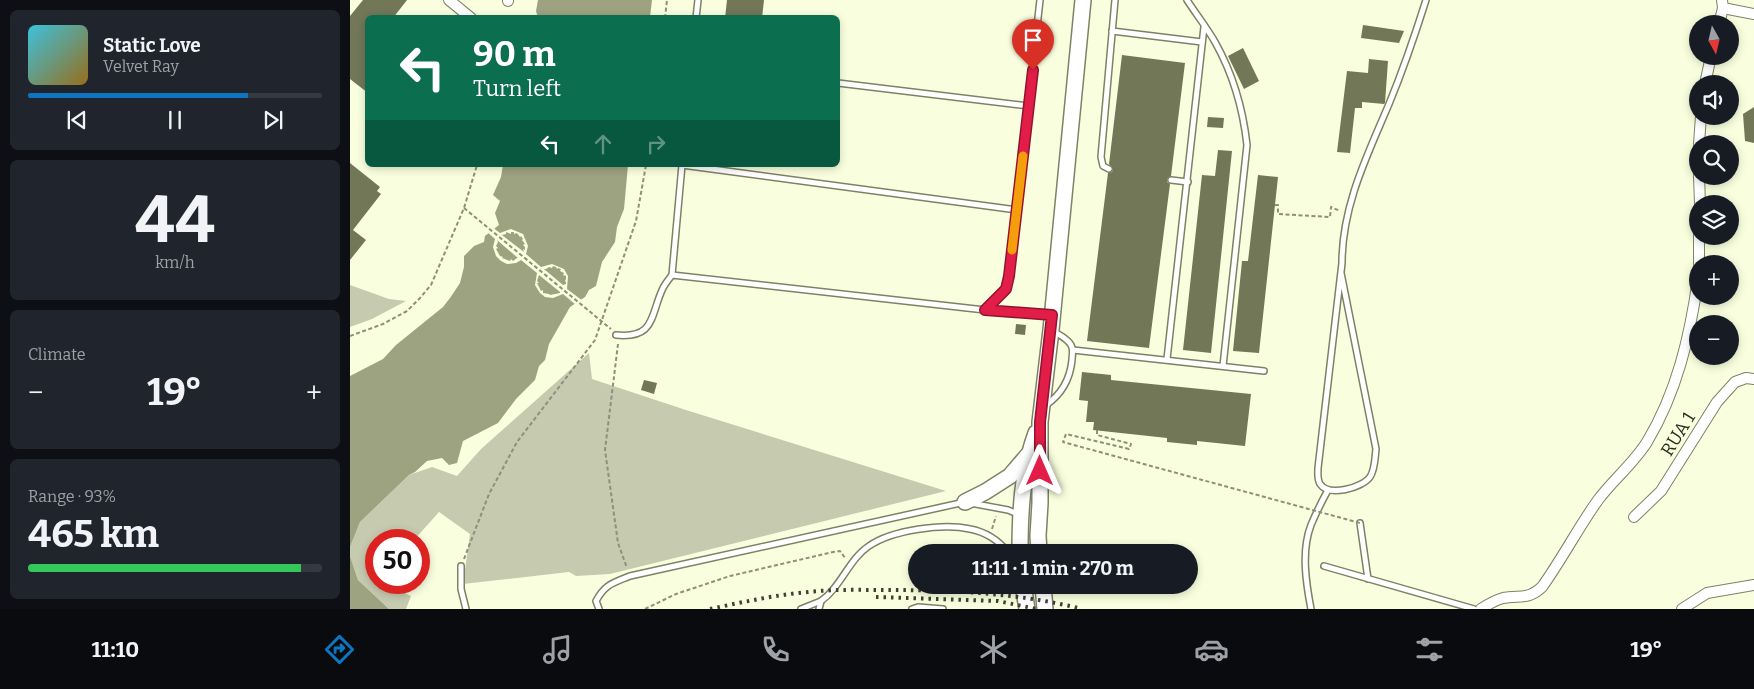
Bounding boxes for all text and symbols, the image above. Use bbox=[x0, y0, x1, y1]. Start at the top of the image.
north arrow bbox=[1689, 15, 1739, 65]
map controls bbox=[1689, 15, 1739, 365]
pin bbox=[1012, 19, 1054, 70]
icon: arrive bbox=[1019, 26, 1047, 54]
text: 90 m bbox=[473, 33, 556, 75]
text: Static Love bbox=[103, 34, 201, 57]
icon: left bbox=[390, 35, 455, 100]
text: Velvet Ray bbox=[103, 57, 179, 76]
text: Turn left bbox=[473, 75, 561, 102]
button: sound bbox=[1689, 75, 1739, 125]
icon: previous bbox=[63, 106, 91, 134]
icon: pause bbox=[161, 106, 189, 134]
icon: next bbox=[259, 106, 287, 134]
icon: left bbox=[536, 130, 564, 158]
icon: ahead bbox=[589, 130, 617, 158]
icon: right bbox=[642, 130, 670, 158]
button: search bbox=[1689, 135, 1739, 185]
text: 44 bbox=[135, 181, 215, 259]
button: layers bbox=[1689, 195, 1739, 245]
text: km/h bbox=[155, 253, 195, 272]
button: + bbox=[1689, 255, 1739, 305]
button: − bbox=[1689, 315, 1739, 365]
text: Climate bbox=[28, 345, 86, 364]
text: 19° bbox=[147, 369, 202, 415]
text: − bbox=[28, 376, 43, 409]
text: + bbox=[306, 376, 322, 409]
street label: RUA 1 bbox=[1656, 407, 1700, 460]
position arrow bbox=[1013, 444, 1065, 496]
text: Range · 93% bbox=[28, 487, 116, 506]
text: 465 km bbox=[28, 511, 159, 557]
speed limit sign: 50 bbox=[365, 529, 430, 594]
text: 11:11 · 1 min · 270 m bbox=[972, 557, 1134, 580]
icon: directions bbox=[322, 632, 357, 667]
icon: music bbox=[540, 632, 575, 667]
icon: phone bbox=[758, 632, 793, 667]
icon: climate bbox=[976, 632, 1011, 667]
icon: car bbox=[1194, 632, 1229, 667]
icon: filters bbox=[1412, 632, 1447, 667]
text: 11:10 bbox=[92, 636, 139, 663]
text: 19° bbox=[1630, 636, 1662, 663]

